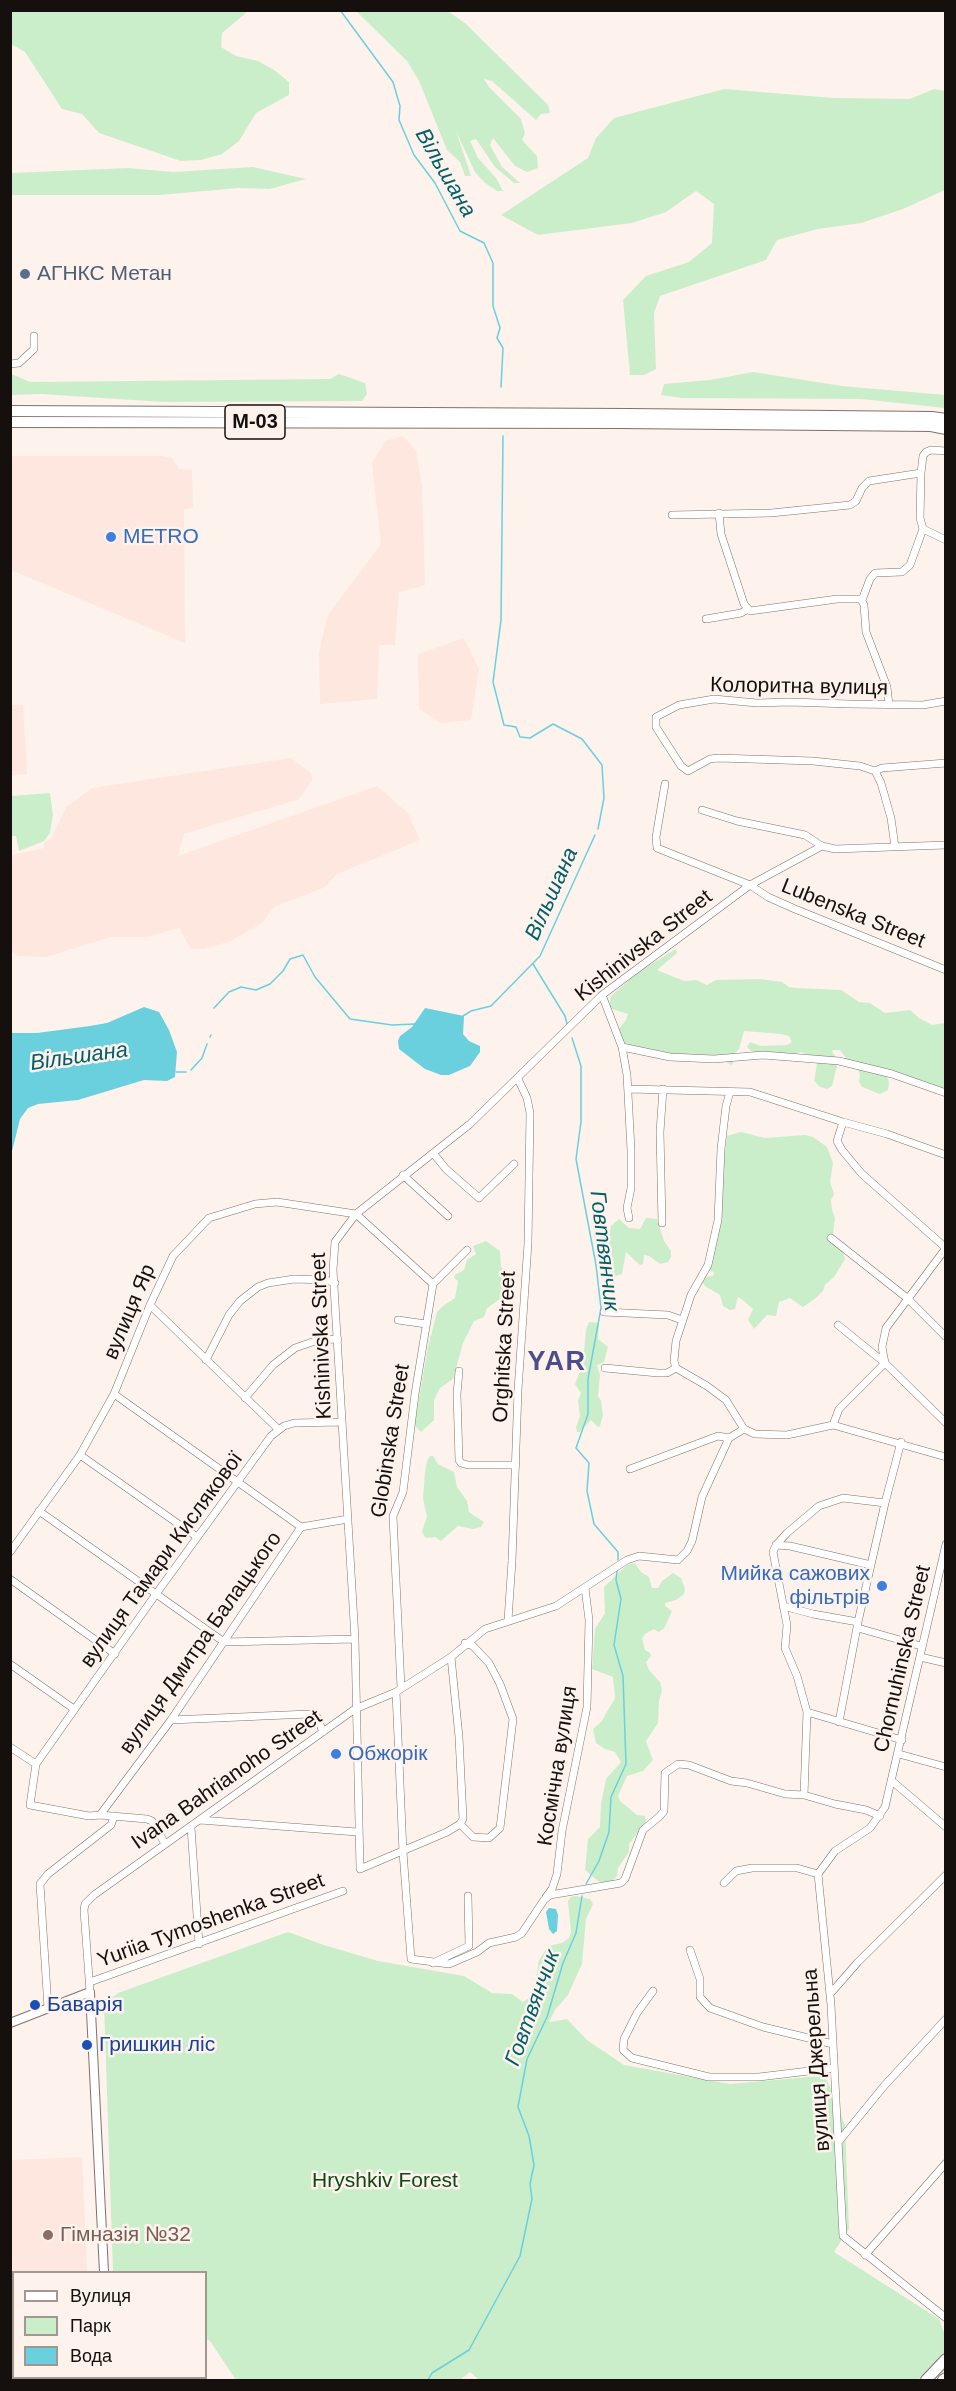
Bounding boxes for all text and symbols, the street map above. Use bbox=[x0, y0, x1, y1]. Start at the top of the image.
water label: Вільшана bbox=[409, 124, 481, 222]
place label: АГНКС Метан bbox=[37, 261, 172, 287]
marker: АГНКС Метан bbox=[18, 267, 32, 281]
road number: М-03 bbox=[225, 405, 285, 439]
place label: METRO bbox=[123, 524, 199, 550]
marker: METRO bbox=[104, 530, 118, 544]
street label: Колоритна вулиця bbox=[710, 673, 888, 701]
water label: Вільшана bbox=[520, 844, 584, 944]
street label: Lubenska Street bbox=[777, 874, 929, 954]
street label: Kishinivska Street bbox=[570, 885, 718, 1007]
water label: Вільшана bbox=[28, 1037, 130, 1077]
water label: Говтвянчик bbox=[584, 1189, 624, 1313]
street label: Kishinivska Street bbox=[306, 1252, 338, 1420]
street label: вулиця Яр bbox=[99, 1261, 161, 1363]
street label: Orghitska Street bbox=[488, 1271, 522, 1423]
district label: YAR bbox=[527, 1347, 587, 1379]
street label: Globinska Street bbox=[366, 1362, 416, 1520]
street label: вулиця Тамари Кислякової bbox=[75, 1447, 249, 1673]
street label: вулиця Дмитра Балацького bbox=[115, 1527, 287, 1759]
place label: Мийка сажових фільтрів bbox=[721, 1561, 870, 1611]
street label: Chornuhinska Street bbox=[869, 1563, 937, 1755]
marker: Мийка сажових фільтрів bbox=[875, 1579, 889, 1593]
street label: Космічна вулиця bbox=[533, 1684, 583, 1848]
street label: Ivana Bahrianoho Street bbox=[127, 1705, 327, 1855]
place label: Обжорік bbox=[348, 1741, 427, 1767]
marker: Обжорік bbox=[329, 1747, 343, 1761]
street label: Yuriia Tymoshenka Street bbox=[94, 1868, 328, 1974]
water label: Говтвянчик bbox=[500, 1946, 566, 2070]
street label: вулиця Джерельна bbox=[798, 1968, 836, 2152]
place label: Баварія bbox=[47, 1992, 123, 2018]
marker: Баварія bbox=[28, 1998, 42, 2012]
place label: Гришкин ліс bbox=[99, 2032, 215, 2058]
marker: Гришкин ліс bbox=[80, 2038, 94, 2052]
park label: Hryshkiv Forest bbox=[312, 2168, 458, 2194]
place label: Гімназія №32 bbox=[60, 2222, 191, 2248]
marker: Гімназія №32 bbox=[41, 2228, 55, 2242]
legend bbox=[12, 2271, 207, 2379]
text: Вулиця bbox=[70, 2286, 131, 2306]
text: Парк bbox=[70, 2316, 111, 2336]
text: Вода bbox=[70, 2346, 112, 2366]

